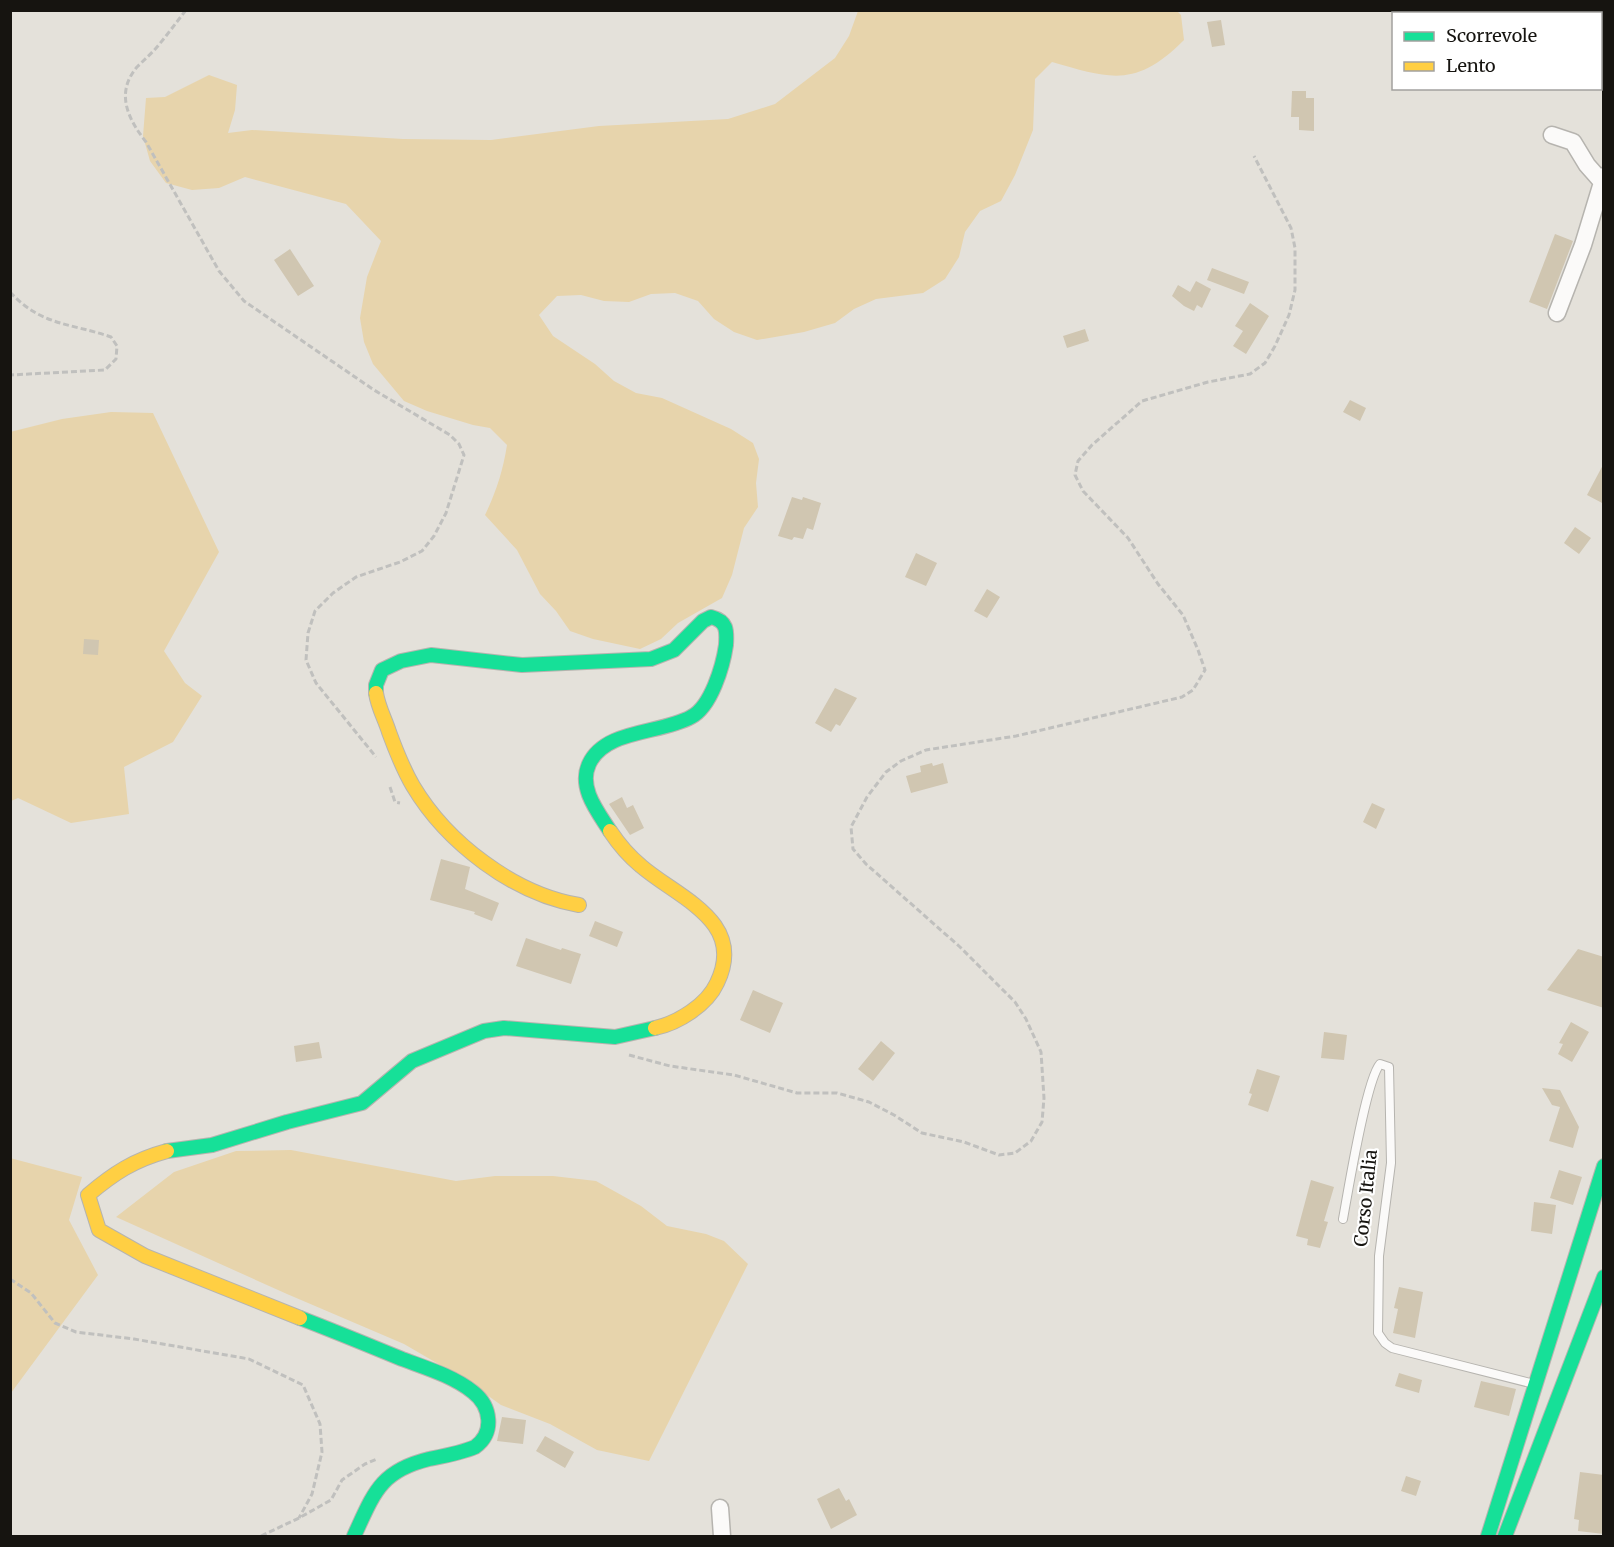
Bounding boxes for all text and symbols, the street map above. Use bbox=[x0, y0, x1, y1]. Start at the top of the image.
legend bbox=[1392, 12, 1602, 90]
text: Scorrevole bbox=[1446, 24, 1537, 47]
text: Lento bbox=[1446, 54, 1496, 77]
street label: Corso Italia bbox=[1349, 1148, 1382, 1248]

